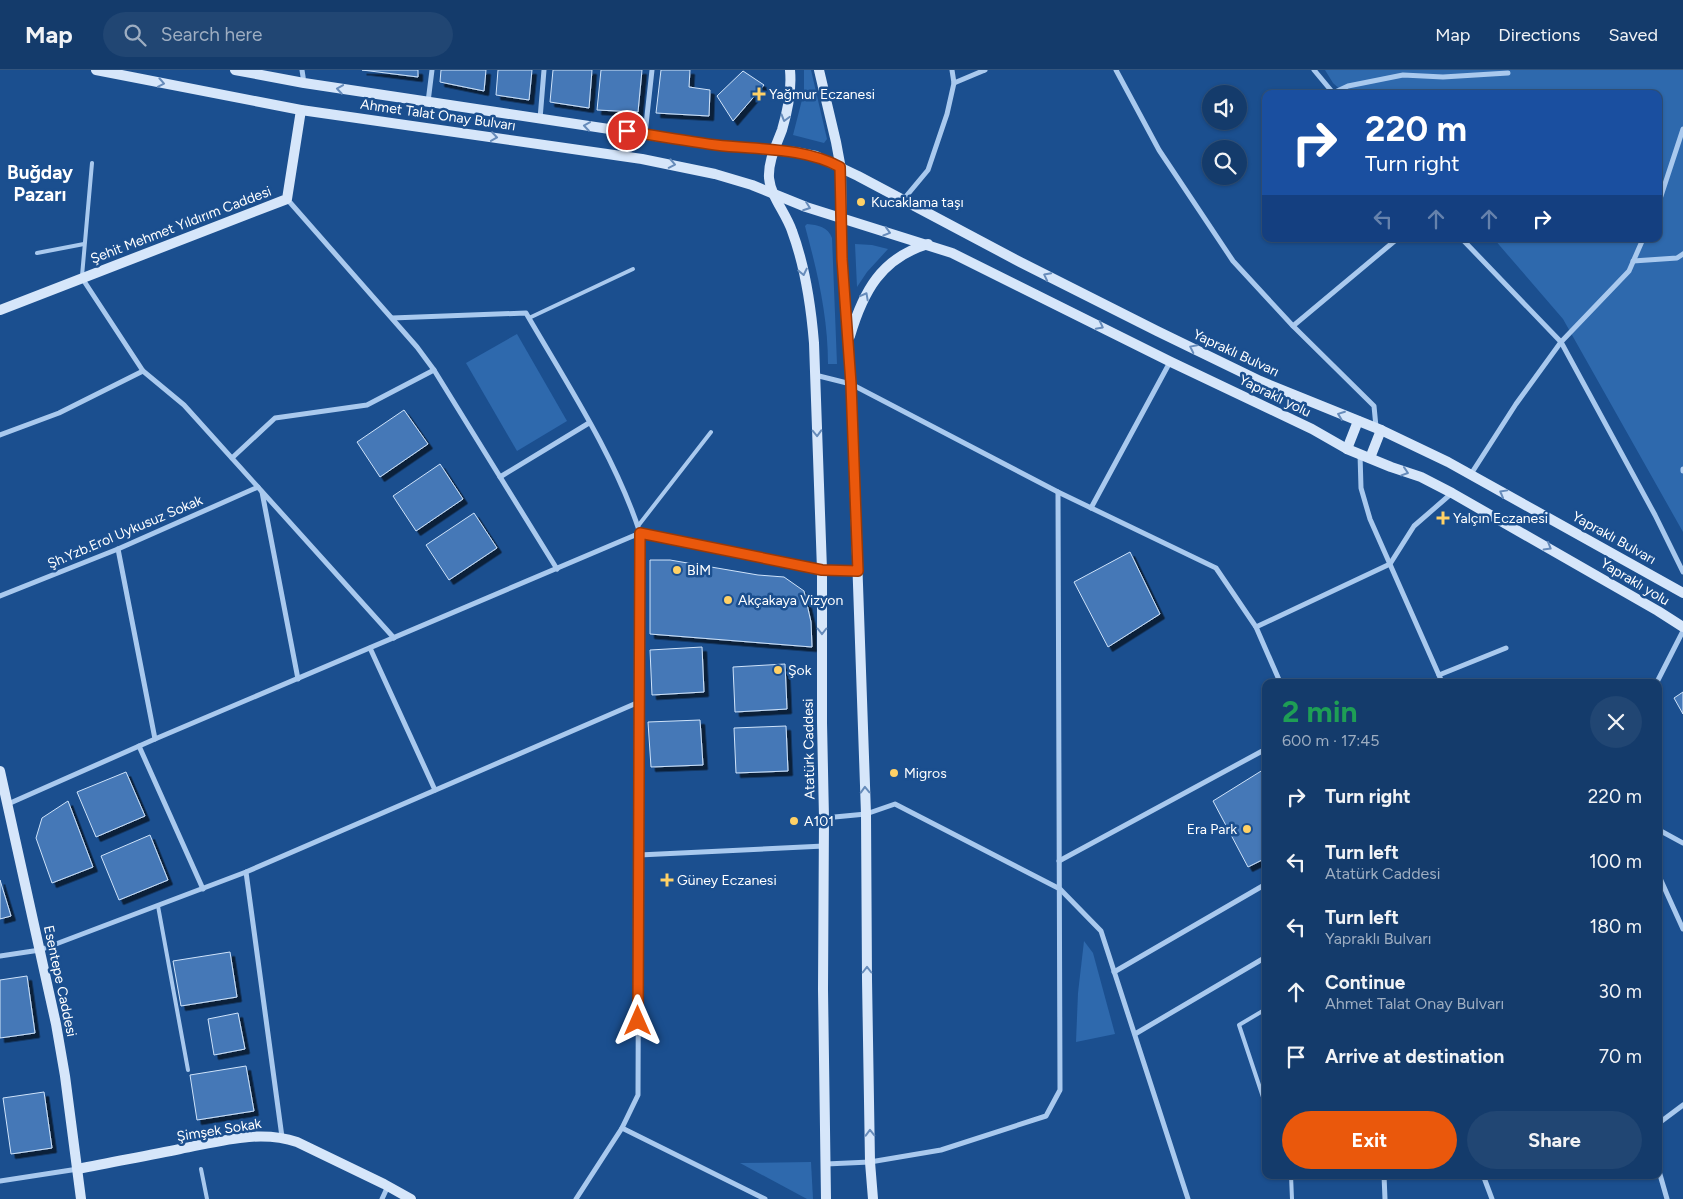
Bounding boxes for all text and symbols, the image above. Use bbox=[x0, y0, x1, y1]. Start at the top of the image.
search box bbox=[103, 12, 453, 57]
text: Map bbox=[25, 20, 73, 49]
icon: search bbox=[121, 21, 149, 49]
text: Search here bbox=[161, 23, 262, 46]
text: Map bbox=[1435, 24, 1470, 46]
text: Directions bbox=[1498, 24, 1580, 46]
text: Saved bbox=[1608, 24, 1658, 46]
one-way arrow bbox=[157, 77, 166, 88]
one-way arrow bbox=[336, 84, 344, 94]
map controls bbox=[1202, 85, 1247, 185]
button: sound bbox=[1202, 85, 1247, 130]
place label: Yağmur Eczanesi bbox=[769, 86, 875, 103]
marker: Yağmur Eczanesi bbox=[753, 88, 765, 100]
street label: Ahmet Talat Onay Bulvarı bbox=[359, 96, 517, 134]
text: 220 m bbox=[1365, 108, 1467, 150]
pin bbox=[606, 110, 648, 152]
icon: right bbox=[1282, 110, 1347, 175]
one-way arrow bbox=[780, 114, 791, 122]
icon: arrive bbox=[613, 117, 641, 145]
one-way arrow bbox=[583, 121, 592, 131]
one-way arrow bbox=[491, 131, 499, 142]
button: search bbox=[1202, 140, 1247, 185]
text: Turn right bbox=[1365, 150, 1460, 177]
one-way arrow bbox=[668, 159, 677, 169]
district label: Buğday Pazarı bbox=[7, 161, 73, 206]
street label: Şehit Mehmet Yıldırım Caddesi bbox=[88, 183, 274, 267]
place label: Kucaklama taşı bbox=[871, 194, 964, 211]
marker: Kucaklama taşı bbox=[855, 196, 867, 208]
one-way arrow bbox=[802, 201, 811, 211]
icon: left bbox=[1369, 205, 1397, 233]
icon: ahead bbox=[1422, 205, 1450, 233]
icon: ahead bbox=[1475, 205, 1503, 233]
icon: right bbox=[1528, 205, 1556, 233]
one-way arrow bbox=[883, 227, 891, 237]
one-way arrow bbox=[798, 267, 808, 276]
one-way arrow bbox=[1043, 272, 1052, 282]
one-way arrow bbox=[859, 293, 869, 302]
one-way arrow bbox=[1094, 320, 1103, 330]
street label: Yapraklı Bulvarı bbox=[1190, 326, 1282, 380]
one-way arrow bbox=[1189, 344, 1198, 354]
street label: Yapraklı yolu bbox=[1236, 371, 1314, 421]
one-way arrow bbox=[1337, 410, 1346, 421]
one-way arrow bbox=[812, 430, 822, 437]
one-way arrow bbox=[1400, 466, 1408, 476]
one-way arrow bbox=[1499, 489, 1508, 499]
street label: Şh.Yzb.Erol Uykusuz Sokak bbox=[45, 491, 205, 572]
street label: Yapraklı Bulvarı bbox=[1569, 508, 1659, 568]
place label: Yalçın Eczanesi bbox=[1453, 510, 1548, 527]
marker: Yalçın Eczanesi bbox=[1437, 512, 1449, 524]
one-way arrow bbox=[1543, 541, 1552, 551]
street label: Yapraklı yolu bbox=[1597, 555, 1673, 609]
place label: BİM bbox=[687, 562, 711, 579]
marker: BİM bbox=[671, 564, 683, 576]
place label: Akçakaya Vizyon bbox=[738, 592, 843, 609]
marker: Akçakaya Vizyon bbox=[722, 594, 734, 606]
one-way arrow bbox=[817, 627, 827, 635]
place label: Şok bbox=[788, 662, 812, 679]
marker: Şok bbox=[772, 664, 784, 676]
text: 2 min bbox=[1282, 693, 1358, 730]
button: close bbox=[1590, 696, 1642, 748]
street label: Atatürk Caddesi bbox=[800, 698, 818, 800]
text: 600 m · 17:45 bbox=[1282, 731, 1380, 750]
place label: Migros bbox=[904, 765, 947, 782]
marker: Migros bbox=[888, 767, 900, 779]
icon: right bbox=[1282, 783, 1310, 811]
text: Turn right bbox=[1325, 785, 1411, 808]
text: 220 m bbox=[1588, 785, 1642, 808]
one-way arrow bbox=[860, 786, 870, 794]
place label: A101 bbox=[804, 813, 834, 830]
marker: A101 bbox=[788, 815, 800, 827]
place label: Era Park bbox=[1187, 821, 1237, 838]
marker: Era Park bbox=[1241, 823, 1253, 835]
text: Turn left bbox=[1325, 841, 1399, 864]
icon: left bbox=[1282, 848, 1310, 876]
text: 100 m bbox=[1589, 850, 1642, 873]
text: Atatürk Caddesi bbox=[1325, 864, 1440, 883]
place label: Güney Eczanesi bbox=[677, 872, 777, 889]
marker: Güney Eczanesi bbox=[661, 874, 673, 886]
text: Turn left bbox=[1325, 906, 1399, 929]
icon: left bbox=[1282, 913, 1310, 941]
text: 180 m bbox=[1589, 915, 1642, 938]
street label: Esentepe Caddesi bbox=[40, 924, 80, 1038]
text: Yapraklı Bulvarı bbox=[1325, 929, 1431, 948]
one-way arrow bbox=[862, 966, 872, 974]
text: Continue bbox=[1325, 971, 1405, 994]
icon: ahead bbox=[1282, 978, 1310, 1006]
text: 30 m bbox=[1599, 980, 1642, 1003]
position arrow bbox=[611, 994, 663, 1046]
text: Ahmet Talat Onay Bulvarı bbox=[1325, 994, 1504, 1013]
icon: arrive bbox=[1282, 1043, 1310, 1071]
text: Arrive at destination bbox=[1325, 1045, 1504, 1068]
text: 70 m bbox=[1599, 1045, 1642, 1068]
button: Exit bbox=[1282, 1111, 1457, 1169]
button: Share bbox=[1467, 1111, 1642, 1169]
street label: Şimşek Sokak bbox=[175, 1115, 263, 1145]
one-way arrow bbox=[865, 1129, 875, 1136]

